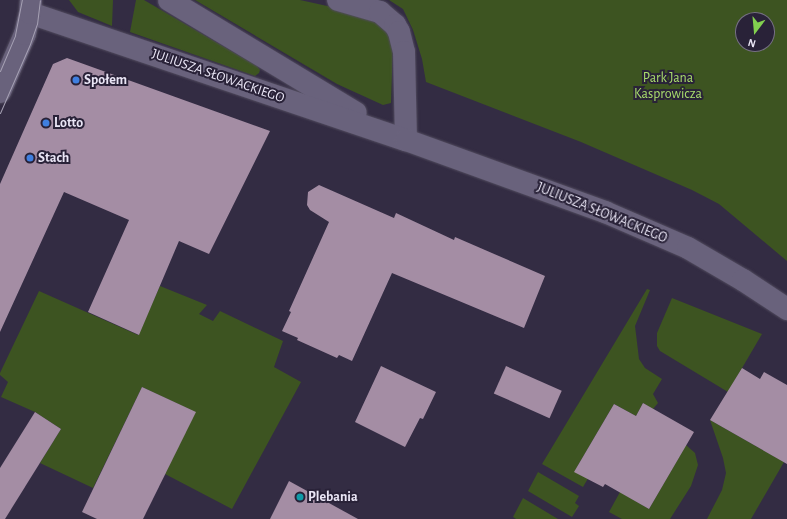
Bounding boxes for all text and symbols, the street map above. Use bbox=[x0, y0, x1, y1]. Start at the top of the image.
north arrow bbox=[735, 12, 775, 52]
text: N bbox=[747, 37, 757, 49]
street label: JULIUSZA SŁOWACKIEGO bbox=[149, 45, 287, 107]
park label: Park Jana Kasprowicza bbox=[634, 70, 702, 102]
place label: Społem bbox=[84, 72, 127, 88]
marker: Społem bbox=[71, 75, 81, 85]
place label: Lotto bbox=[54, 115, 83, 131]
marker: Lotto bbox=[41, 118, 51, 128]
place label: Stach bbox=[38, 150, 69, 166]
marker: Stach bbox=[25, 153, 35, 163]
street label: JULIUSZA SŁOWACKIEGO bbox=[534, 179, 670, 247]
place label: Plebania bbox=[308, 489, 358, 505]
marker: Plebania bbox=[295, 492, 305, 502]

